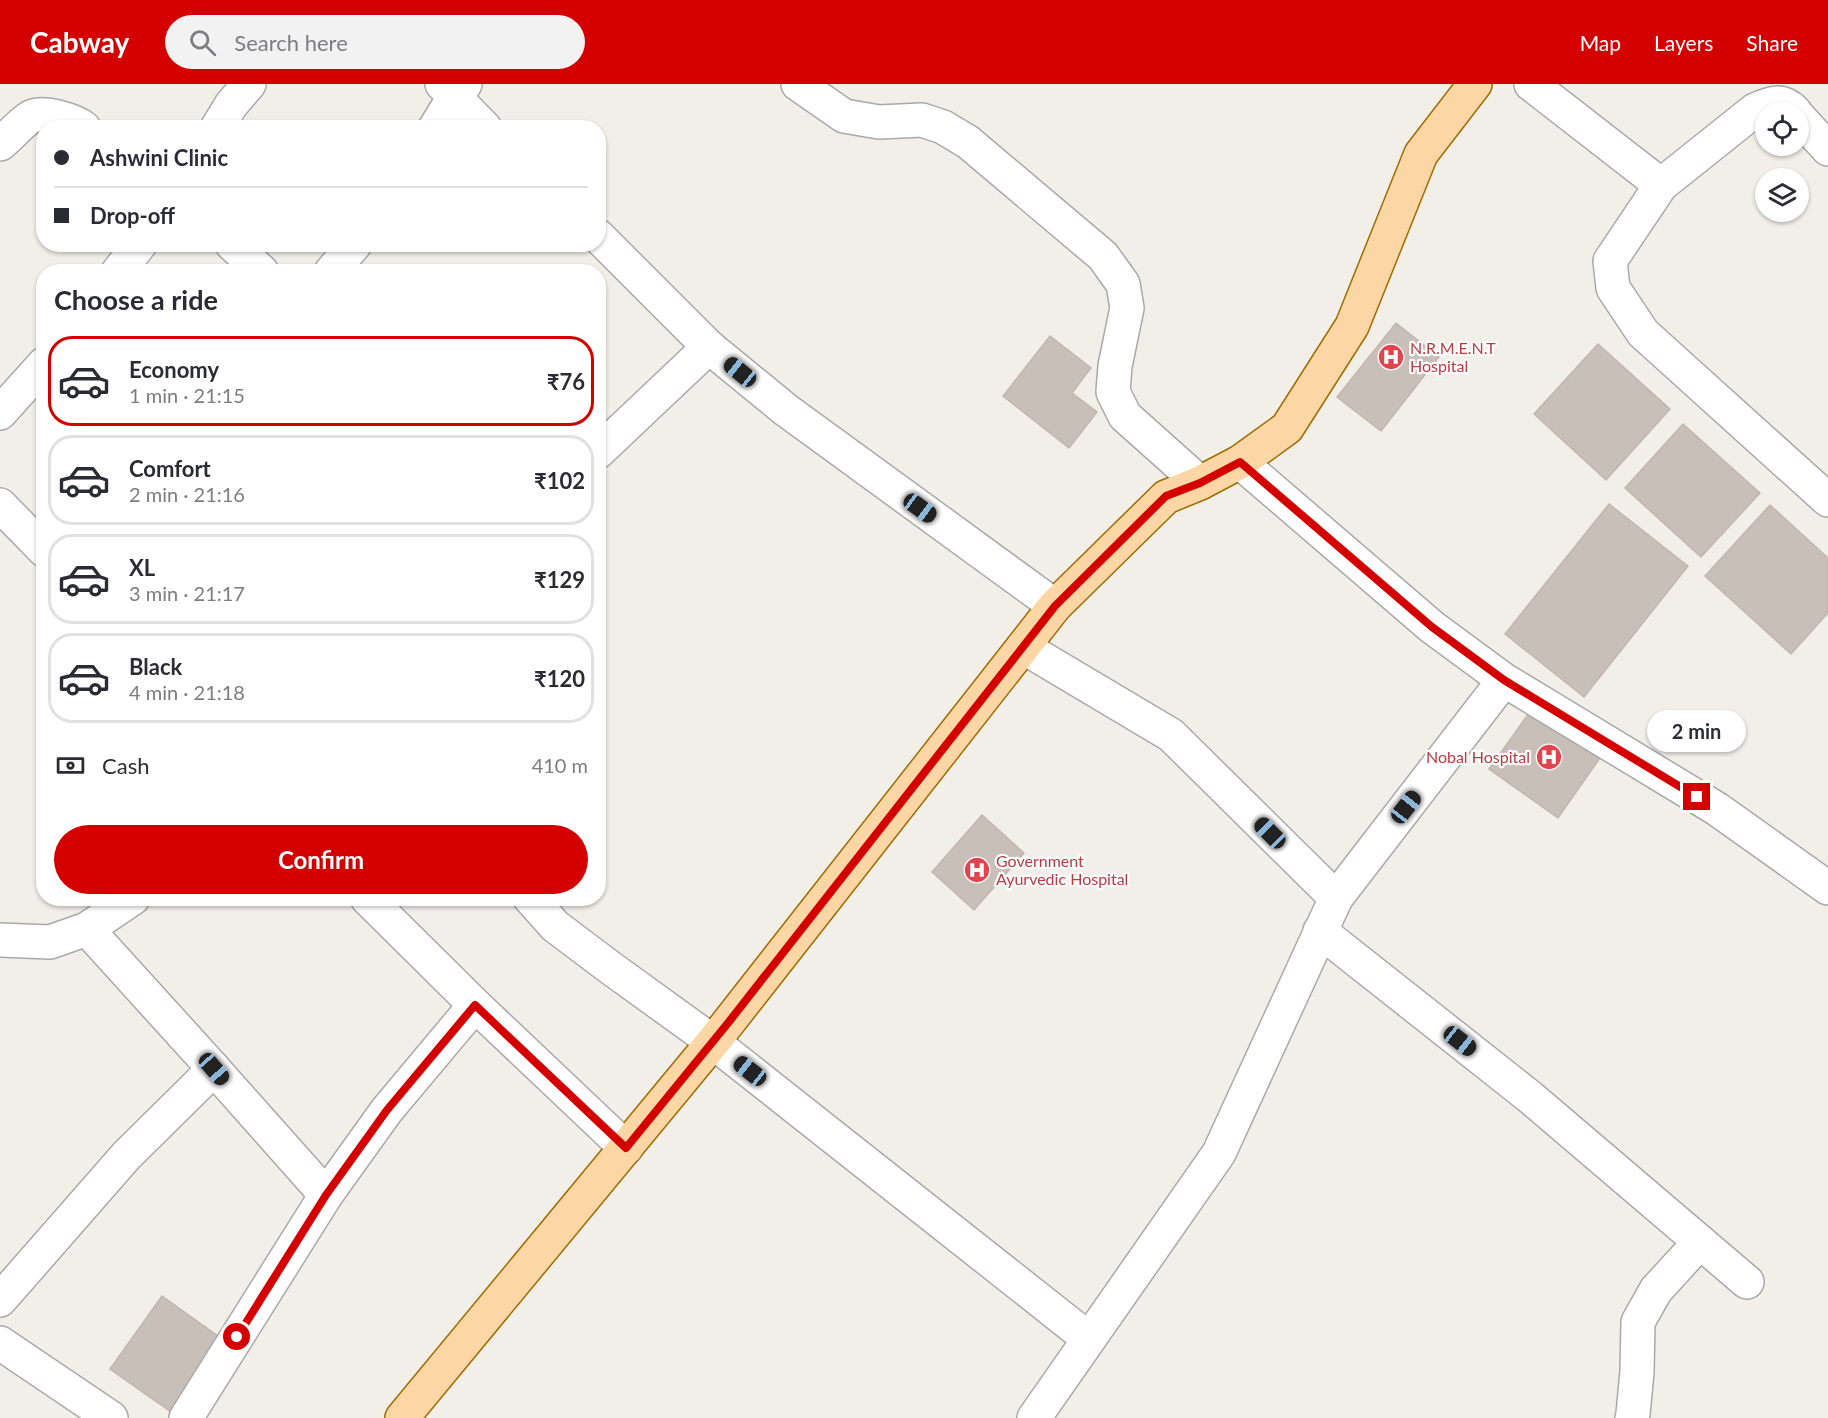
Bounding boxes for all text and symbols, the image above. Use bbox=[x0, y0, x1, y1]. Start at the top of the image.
search box bbox=[165, 15, 585, 69]
text: Cabway bbox=[30, 25, 129, 59]
icon: search bbox=[186, 26, 219, 59]
text: Search here bbox=[234, 29, 348, 56]
text: Map bbox=[1580, 30, 1621, 55]
text: Layers bbox=[1654, 30, 1713, 55]
text: Share bbox=[1746, 30, 1798, 55]
map controls bbox=[1755, 102, 1809, 222]
button: locate bbox=[1755, 102, 1809, 156]
text: Ashwini Clinic bbox=[90, 144, 228, 171]
button: layers bbox=[1755, 168, 1809, 222]
text: Drop-off bbox=[90, 202, 175, 229]
text: Choose a ride bbox=[54, 283, 218, 316]
place label: N.R.M.E.N.T Hospital bbox=[1410, 338, 1496, 375]
hospital icon: N.R.M.E.N.T Hospital bbox=[1376, 342, 1406, 372]
icon: car bbox=[57, 354, 111, 408]
car bbox=[720, 354, 760, 390]
text: Economy bbox=[129, 356, 219, 383]
text: ₹76 bbox=[547, 368, 585, 395]
text: 1 min · 21:15 bbox=[129, 383, 245, 407]
icon: car bbox=[57, 453, 111, 507]
text: Comfort bbox=[129, 455, 211, 482]
text: ₹102 bbox=[534, 467, 585, 494]
text: 2 min · 21:16 bbox=[129, 482, 245, 506]
car bbox=[900, 490, 940, 526]
icon: car bbox=[57, 552, 111, 606]
text: XL bbox=[129, 554, 155, 581]
text: ₹129 bbox=[534, 566, 585, 593]
text: 3 min · 21:17 bbox=[129, 581, 245, 605]
icon: car bbox=[57, 651, 111, 705]
text: Black bbox=[129, 653, 182, 680]
text: ₹120 bbox=[534, 665, 585, 692]
text: 4 min · 21:18 bbox=[129, 680, 245, 704]
callout: 2 min bbox=[1648, 710, 1746, 752]
text: 2 min bbox=[1672, 719, 1721, 743]
hospital icon: Nobal Hospital bbox=[1534, 742, 1564, 772]
place label: Nobal Hospital bbox=[1426, 747, 1530, 766]
icon: cash bbox=[54, 749, 87, 782]
text: Cash bbox=[102, 752, 149, 779]
text: 410 m bbox=[532, 753, 588, 777]
route end bbox=[1683, 783, 1710, 810]
car bbox=[1388, 787, 1424, 827]
car bbox=[1251, 814, 1289, 852]
button: Confirm bbox=[54, 825, 588, 894]
place label: Government Ayurvedic Hospital bbox=[996, 851, 1128, 888]
hospital icon: Government Ayurvedic Hospital bbox=[962, 855, 992, 885]
car bbox=[1440, 1023, 1480, 1059]
car bbox=[195, 1050, 233, 1088]
car bbox=[730, 1053, 770, 1089]
route start bbox=[223, 1323, 250, 1350]

